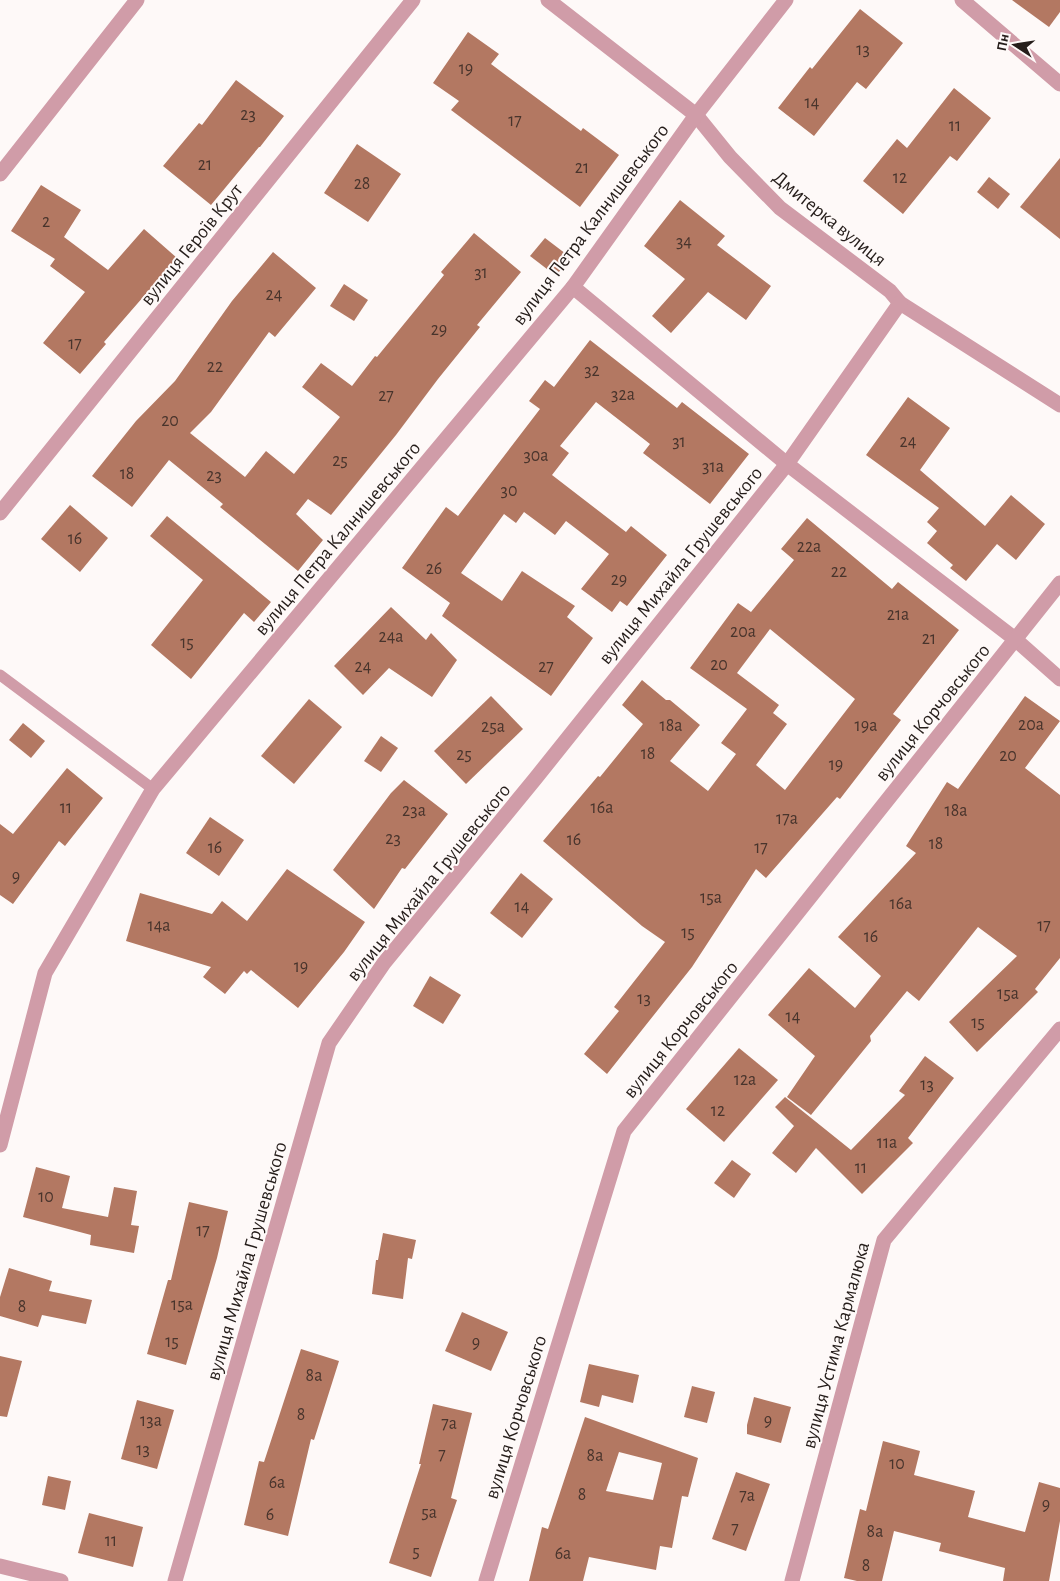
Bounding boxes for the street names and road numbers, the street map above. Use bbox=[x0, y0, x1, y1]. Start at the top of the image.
street label: вулиця Петра Калнишевського bbox=[509, 120, 673, 329]
street label: Дмитерка вулиця bbox=[769, 167, 890, 270]
street label: вулиця Героїв Крут bbox=[137, 179, 247, 309]
street label: вулиця Петра Калнишевського bbox=[251, 438, 424, 639]
street label: вулиця Михайла Грушевського bbox=[595, 463, 766, 668]
street label: вулиця Корчовського bbox=[872, 640, 994, 785]
street label: вулиця Михайла Грушевського bbox=[343, 780, 514, 985]
street label: вулиця Корчовського bbox=[620, 957, 742, 1102]
street label: вулиця Михайла Грушевського bbox=[203, 1140, 291, 1383]
street label: вулиця Устима Кармалюка bbox=[799, 1240, 873, 1451]
street label: вулиця Корчовського bbox=[482, 1333, 550, 1501]

